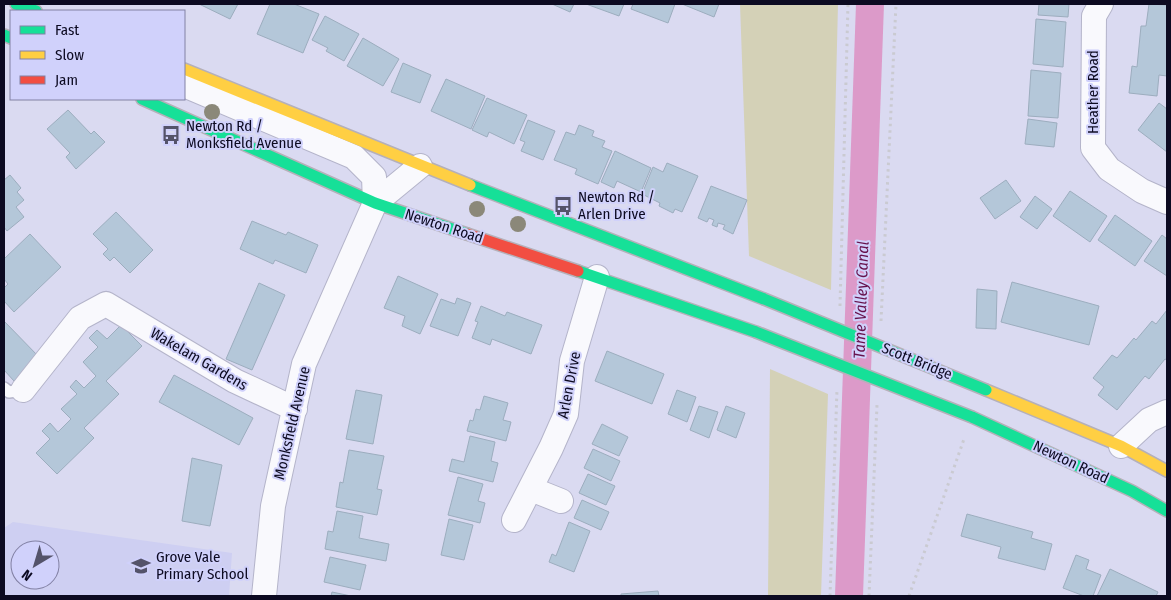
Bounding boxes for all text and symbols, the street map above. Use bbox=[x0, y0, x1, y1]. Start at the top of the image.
legend bbox=[10, 10, 185, 100]
text: Fast bbox=[55, 21, 79, 39]
text: Slow bbox=[55, 46, 84, 64]
street label: Heather Road bbox=[1084, 50, 1102, 134]
text: Jam bbox=[55, 71, 78, 89]
place label: Newton Rd / Monksfield Avenue bbox=[186, 117, 302, 152]
bus stop icon: Newton Rd / Monksfield Avenue bbox=[160, 124, 182, 146]
place label: Newton Rd / Arlen Drive bbox=[578, 188, 655, 223]
bus stop icon: Newton Rd / Arlen Drive bbox=[552, 195, 574, 217]
street label: Newton Road bbox=[402, 205, 486, 247]
water label: Tame Valley Canal bbox=[849, 241, 873, 359]
street label: Wakelam Gardens bbox=[147, 324, 251, 394]
street label: Scott Bridge bbox=[879, 339, 955, 383]
street label: Arlen Drive bbox=[554, 350, 584, 420]
street label: Monksfield Avenue bbox=[270, 365, 314, 481]
street label: Newton Road bbox=[1030, 437, 1112, 487]
north arrow bbox=[10, 540, 60, 590]
place label: Grove Vale Primary School bbox=[156, 548, 248, 583]
school or university icon: Grove Vale Primary School bbox=[130, 555, 152, 577]
text: N bbox=[19, 566, 36, 584]

